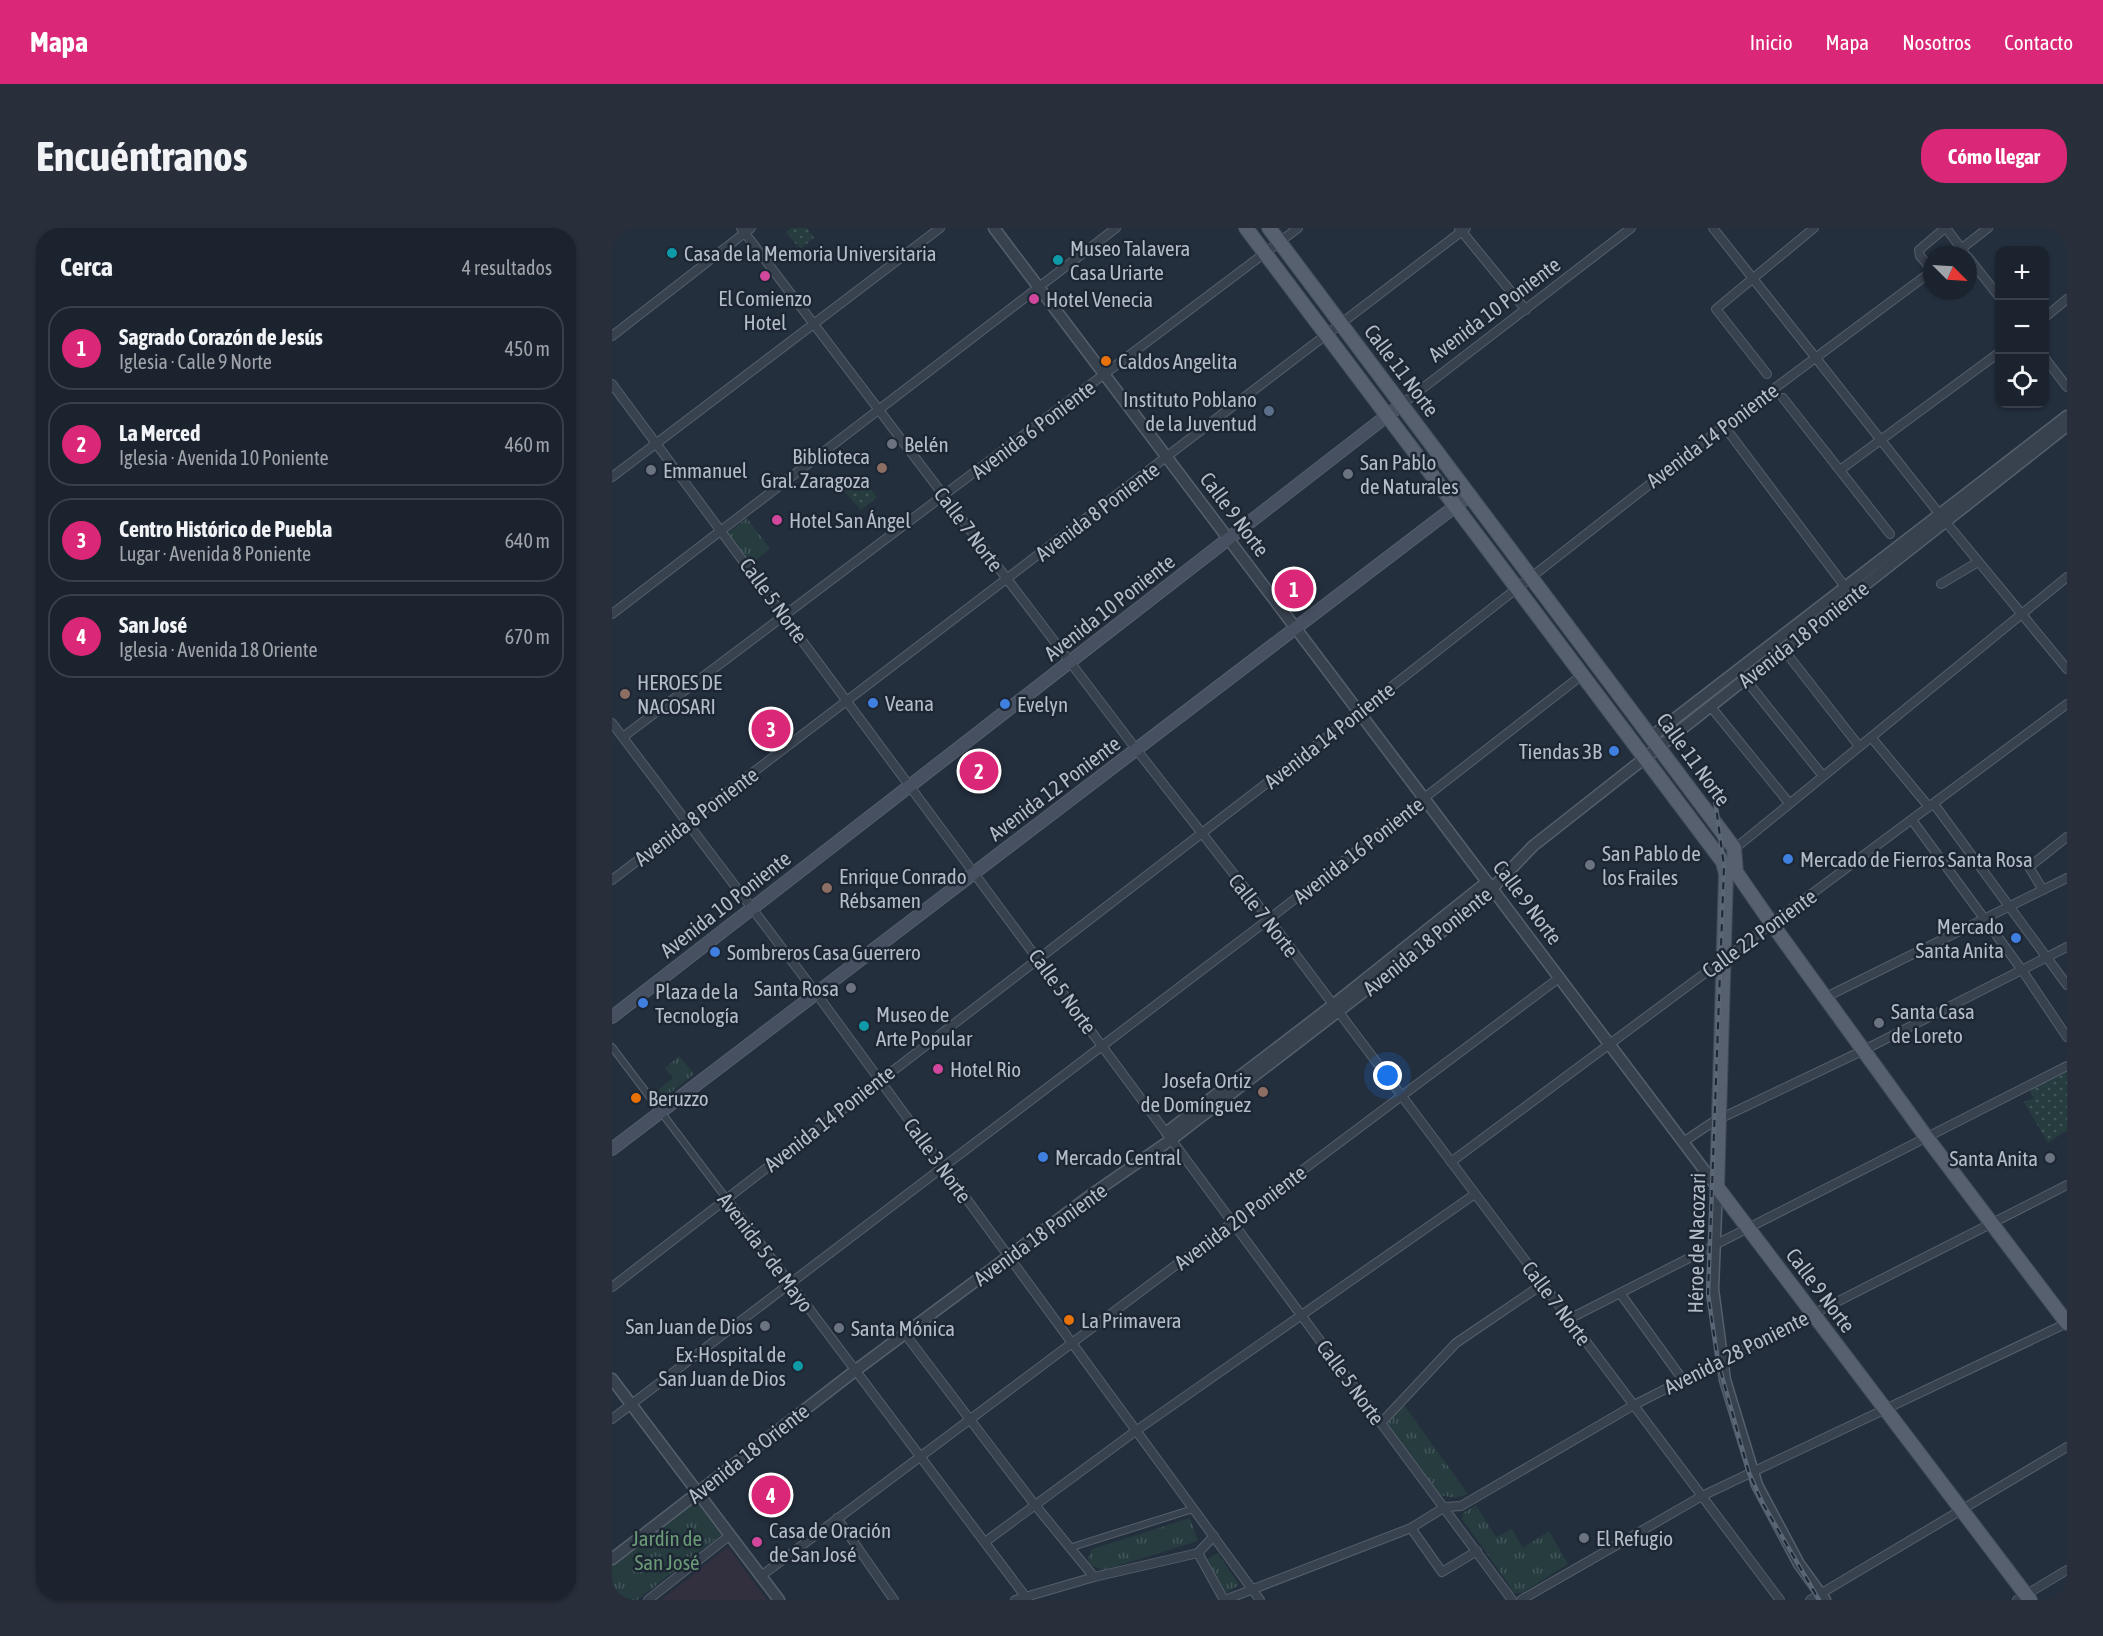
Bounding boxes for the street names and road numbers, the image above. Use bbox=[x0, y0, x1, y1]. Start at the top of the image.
street label: Avenida 10 Poniente bbox=[1423, 252, 1565, 366]
street label: Calle 11 Norte bbox=[1360, 319, 1444, 421]
street label: Avenida 6 Poniente bbox=[966, 375, 1100, 483]
street label: Avenida 14 Poniente bbox=[1641, 378, 1783, 492]
street label: Avenida 8 Poniente bbox=[1030, 457, 1164, 565]
street label: Calle 9 Norte bbox=[1196, 467, 1274, 561]
street label: Calle 7 Norte bbox=[930, 482, 1008, 576]
street label: Avenida 10 Poniente bbox=[1039, 549, 1179, 665]
street label: Calle 5 Norte bbox=[735, 553, 813, 647]
street label: Avenida 18 Poniente bbox=[1733, 576, 1873, 692]
street label: Avenida 14 Poniente bbox=[1259, 677, 1399, 793]
street label: Calle 11 Norte bbox=[1652, 708, 1736, 810]
street label: Avenida 12 Poniente bbox=[983, 731, 1125, 845]
street label: Avenida 8 Poniente bbox=[629, 762, 763, 870]
street label: Avenida 16 Poniente bbox=[1288, 792, 1428, 908]
street label: Avenida 10 Poniente bbox=[655, 846, 795, 962]
street label: Calle 9 Norte bbox=[1489, 855, 1567, 949]
street label: Calle 7 Norte bbox=[1224, 869, 1304, 961]
street label: Avenida 18 Poniente bbox=[1358, 882, 1496, 1000]
street label: Calle 22 Poniente bbox=[1697, 884, 1821, 982]
street label: Calle 5 Norte bbox=[1024, 944, 1102, 1038]
street label: Avenida 14 Poniente bbox=[759, 1060, 899, 1176]
street label: Calle 3 Norte bbox=[899, 1113, 977, 1207]
street label: Avenida 20 Poniente bbox=[1169, 1160, 1311, 1274]
street label: Héroe de Nacozari bbox=[1683, 1173, 1709, 1313]
street label: Avenida 18 Poniente bbox=[969, 1178, 1111, 1290]
street label: Avenida 5 de Mayo bbox=[713, 1188, 819, 1316]
street label: Calle 9 Norte bbox=[1782, 1243, 1860, 1337]
street label: Calle 7 Norte bbox=[1518, 1256, 1596, 1350]
street label: Avenida 28 Poniente bbox=[1660, 1305, 1812, 1399]
street label: Calle 5 Norte bbox=[1312, 1335, 1390, 1429]
street label: Avenida 18 Oriente bbox=[683, 1398, 813, 1508]

